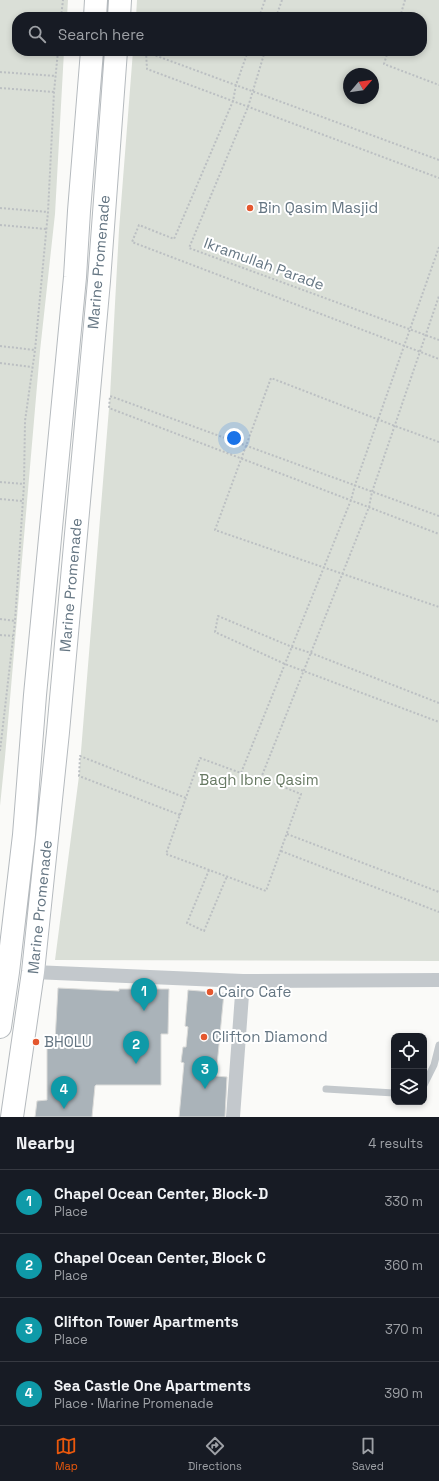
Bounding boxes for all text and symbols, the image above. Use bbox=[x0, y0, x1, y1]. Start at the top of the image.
search box bbox=[12, 12, 427, 56]
icon: search bbox=[26, 23, 48, 45]
text: Search here bbox=[58, 25, 144, 44]
north arrow bbox=[343, 68, 379, 104]
street label: Marine Promenade bbox=[83, 194, 114, 330]
place label: Bin Qasim Masjid bbox=[258, 198, 378, 217]
marker: Bin Qasim Masjid bbox=[245, 203, 255, 213]
street label: Ikramullah Parade bbox=[201, 233, 327, 294]
your location bbox=[224, 428, 244, 448]
street label: Marine Promenade bbox=[55, 517, 86, 653]
park label: Bagh Ibne Qasim bbox=[199, 770, 319, 789]
street label: Marine Promenade bbox=[23, 839, 56, 975]
pin: 1 bbox=[131, 978, 157, 1011]
place label: Cairo Cafe bbox=[218, 982, 291, 1001]
marker: Cairo Cafe bbox=[205, 987, 215, 997]
place label: Clifton Diamond bbox=[212, 1027, 328, 1046]
pin: 2 bbox=[123, 1031, 149, 1064]
place label: BHOLU bbox=[44, 1032, 92, 1051]
marker: Clifton Diamond bbox=[199, 1032, 209, 1042]
map controls bbox=[391, 1033, 427, 1105]
button: locate bbox=[391, 1033, 427, 1069]
marker: BHOLU bbox=[31, 1037, 41, 1047]
pin: 3 bbox=[192, 1056, 218, 1089]
button: layers bbox=[391, 1069, 427, 1105]
pin: 4 bbox=[51, 1076, 77, 1109]
text: Nearby bbox=[16, 1132, 75, 1154]
text: 4 results bbox=[368, 1135, 423, 1152]
text: Chapel Ocean Center, Block-D bbox=[54, 1184, 268, 1203]
text: 1 bbox=[26, 1193, 32, 1210]
text: 330 m bbox=[384, 1193, 423, 1210]
text: Place bbox=[54, 1203, 88, 1220]
text: Chapel Ocean Center, Block C bbox=[54, 1248, 266, 1267]
text: 2 bbox=[25, 1257, 33, 1274]
text: 360 m bbox=[384, 1257, 423, 1274]
text: Place bbox=[54, 1267, 88, 1284]
text: Clifton Tower Apartments bbox=[54, 1312, 239, 1331]
text: 3 bbox=[25, 1321, 33, 1338]
text: 370 m bbox=[385, 1321, 423, 1338]
text: Place bbox=[54, 1331, 88, 1348]
text: Sea Castle One Apartments bbox=[54, 1376, 251, 1395]
text: 4 bbox=[25, 1385, 33, 1402]
text: 390 m bbox=[384, 1385, 423, 1402]
text: Place · Marine Promenade bbox=[54, 1395, 213, 1412]
tab: Map bbox=[55, 1435, 78, 1473]
tab: Directions bbox=[188, 1435, 242, 1473]
tab: Saved bbox=[352, 1435, 384, 1473]

